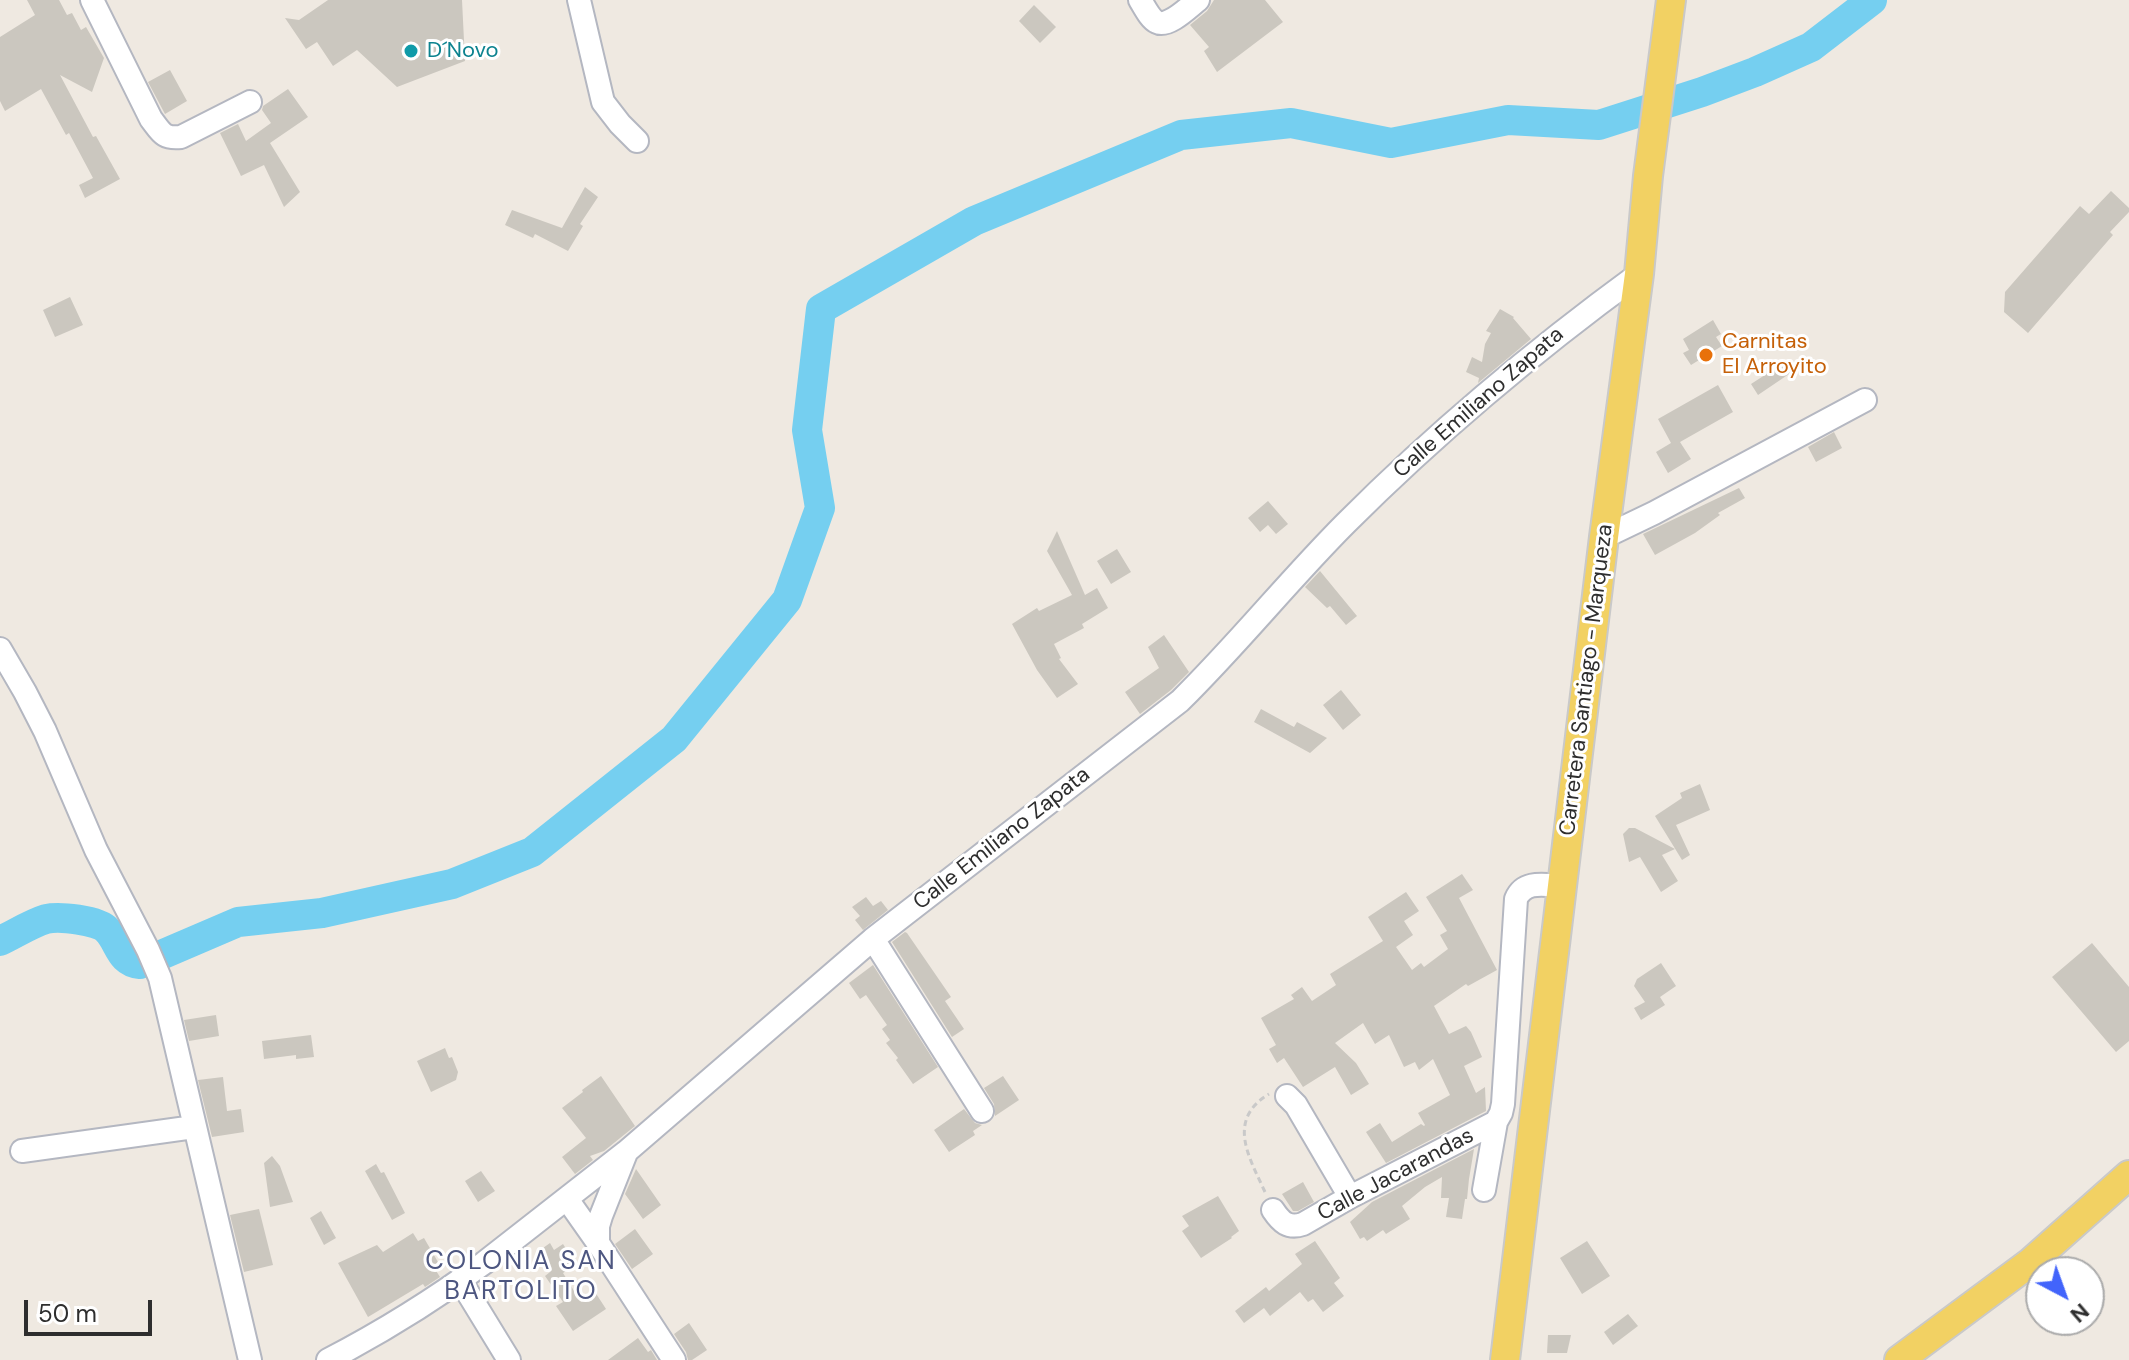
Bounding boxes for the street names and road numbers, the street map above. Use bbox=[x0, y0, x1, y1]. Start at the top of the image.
street label: Calle Emiliano Zapata bbox=[1389, 322, 1569, 484]
street label: Carretera Santiago - Marqueza bbox=[1555, 523, 1619, 837]
street label: Calle Emiliano Zapata bbox=[908, 762, 1096, 916]
street label: Calle Jacarandas bbox=[1313, 1123, 1479, 1227]

